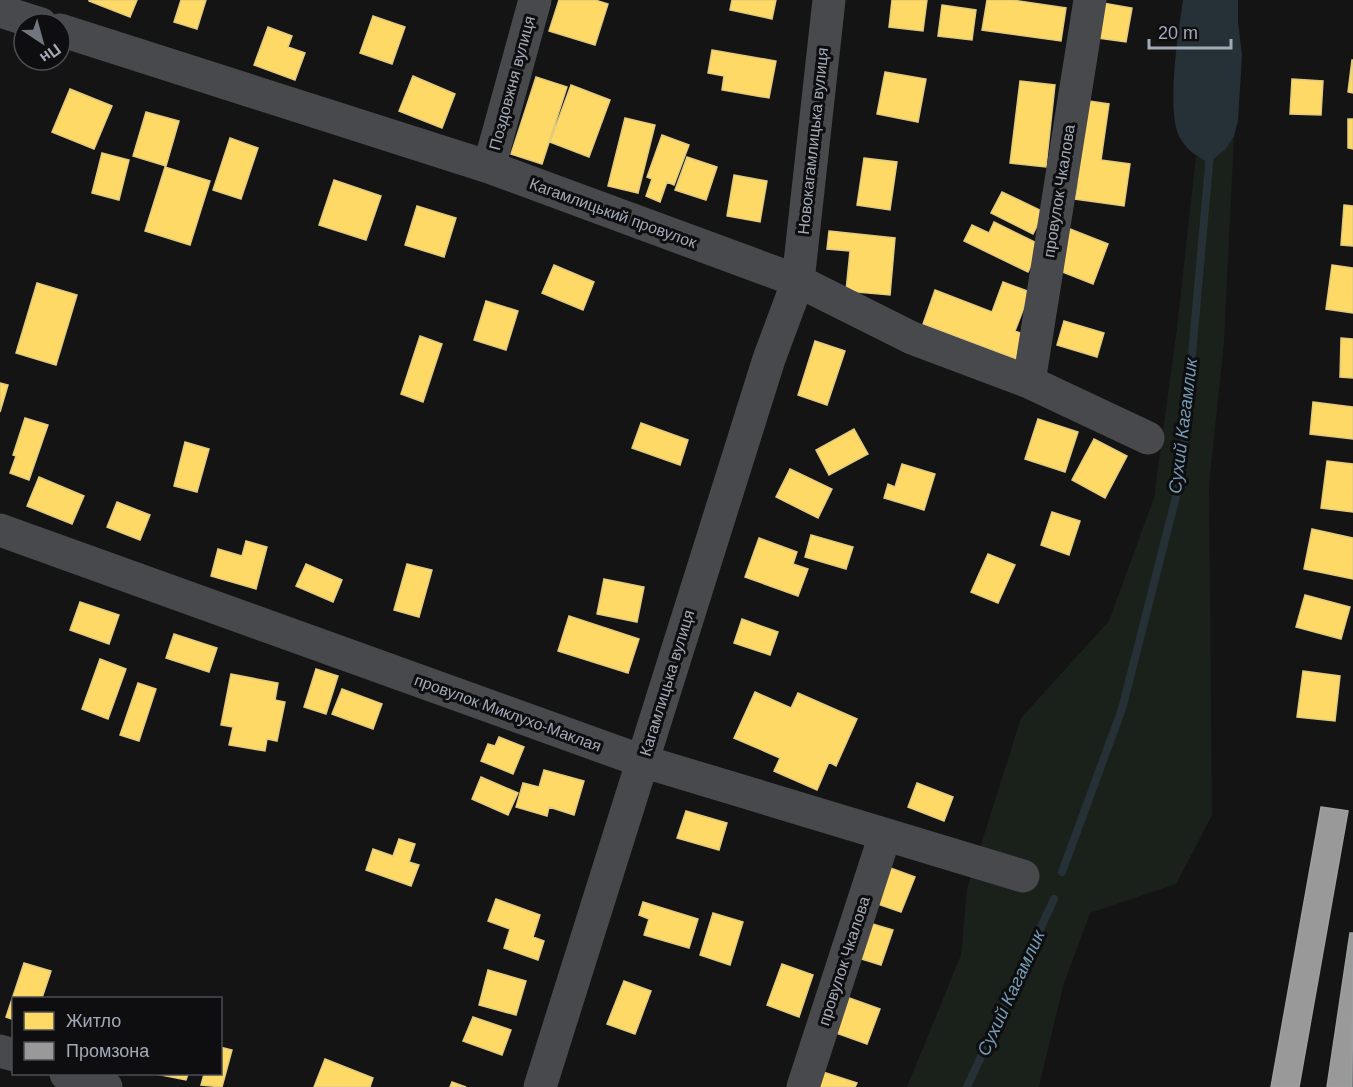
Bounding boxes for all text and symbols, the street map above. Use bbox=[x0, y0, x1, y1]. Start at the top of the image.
north arrow bbox=[12, 12, 72, 72]
scale bar bbox=[1149, 12, 1232, 50]
street label: Поздовжня вулиця bbox=[486, 14, 538, 152]
text: 20 m bbox=[1158, 23, 1198, 43]
text: Пн bbox=[37, 41, 64, 67]
street label: Новокагамлицька вулиця bbox=[795, 47, 831, 235]
street label: провулок Чкалова bbox=[1040, 123, 1078, 259]
street label: Кагамлицький провулок bbox=[527, 175, 700, 251]
water label: Сухий Кагамлик bbox=[1165, 356, 1201, 495]
street label: Кагамлицька вулиця bbox=[637, 608, 697, 758]
street label: провулок Миклухо-Маклая bbox=[412, 671, 604, 755]
street label: провулок Чкалова bbox=[815, 894, 873, 1028]
water label: Сухий Кагамлик bbox=[973, 926, 1049, 1059]
legend bbox=[12, 997, 222, 1075]
text: Житло bbox=[66, 1011, 121, 1031]
text: Промзона bbox=[66, 1041, 150, 1061]

